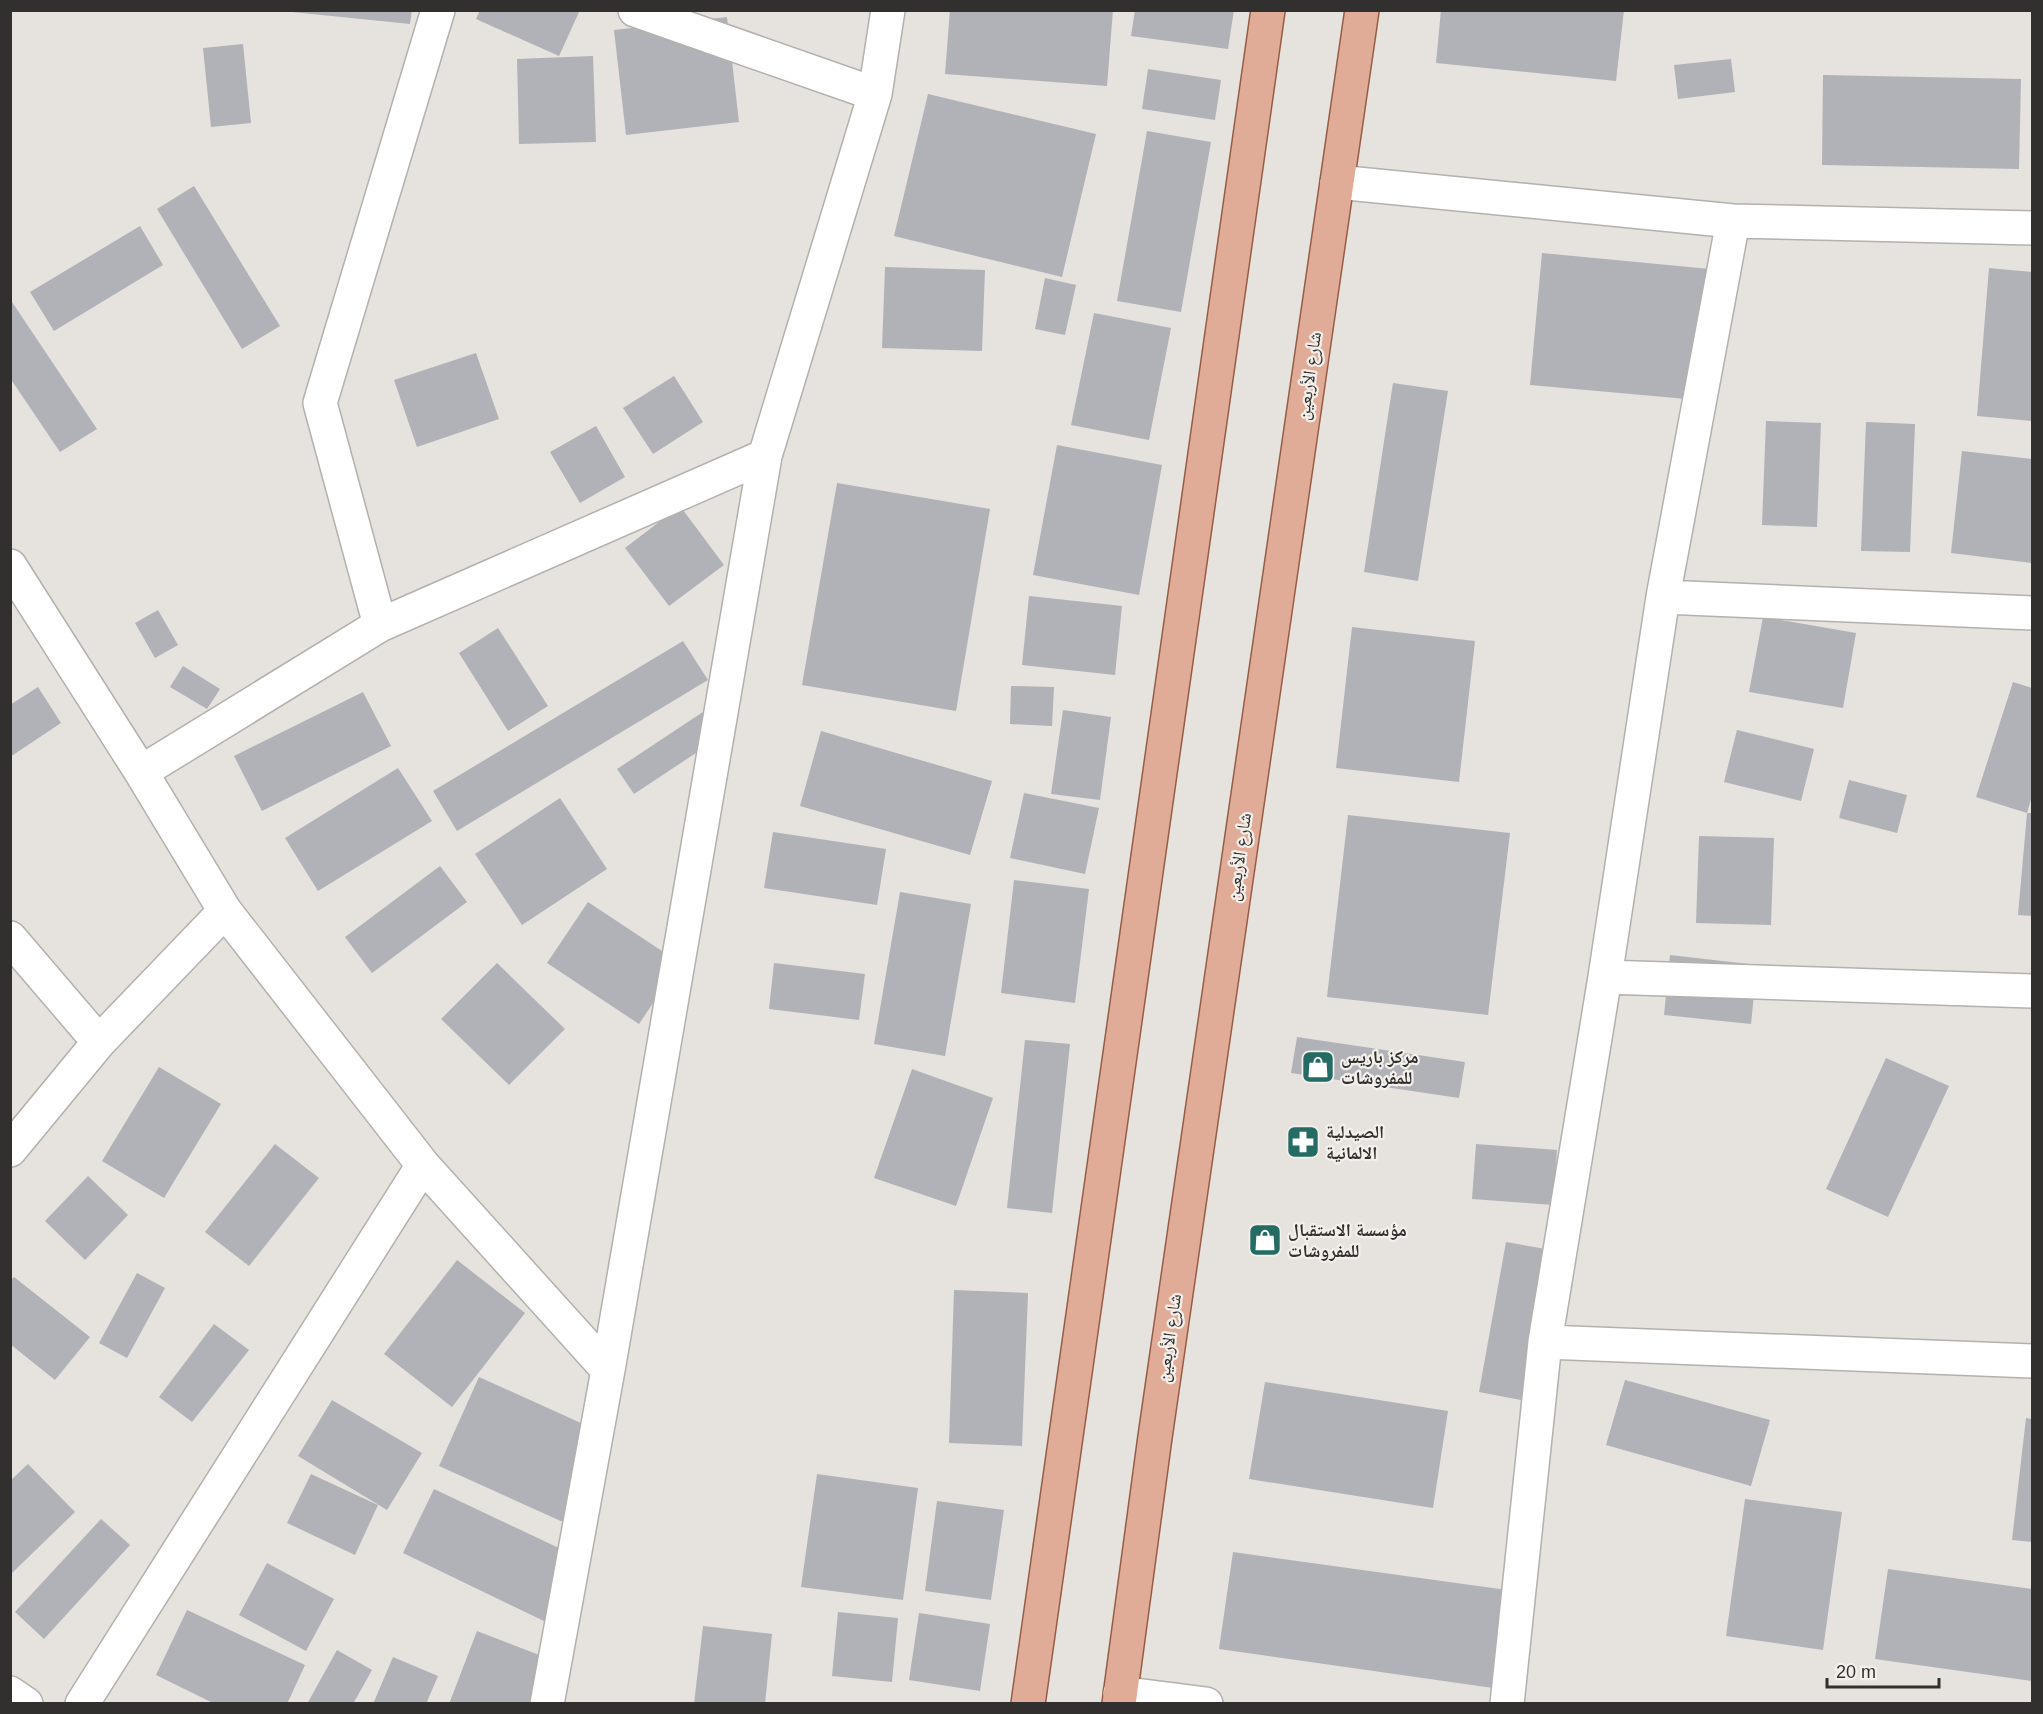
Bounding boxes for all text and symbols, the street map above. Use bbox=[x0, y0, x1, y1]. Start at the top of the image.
street label: شارع الأربعين bbox=[1293, 330, 1326, 422]
street label: شارع الأربعين bbox=[1223, 811, 1256, 903]
place label: مركز باريس للمفروشات bbox=[1341, 1047, 1419, 1088]
shop icon: مركز باريس للمفروشات bbox=[1300, 1049, 1336, 1085]
place label: الصيدلية الالمانية bbox=[1326, 1122, 1384, 1163]
pharmacy icon: الصيدلية الالمانية bbox=[1285, 1124, 1321, 1160]
place label: مؤسسة الاستقبال للمفروشات bbox=[1288, 1220, 1407, 1261]
shop icon: مؤسسة الاستقبال للمفروشات bbox=[1247, 1222, 1283, 1258]
street label: شارع الأربعين bbox=[1153, 1292, 1186, 1384]
scale bar bbox=[1827, 1651, 1940, 1689]
text: 20 m bbox=[1836, 1662, 1876, 1682]

